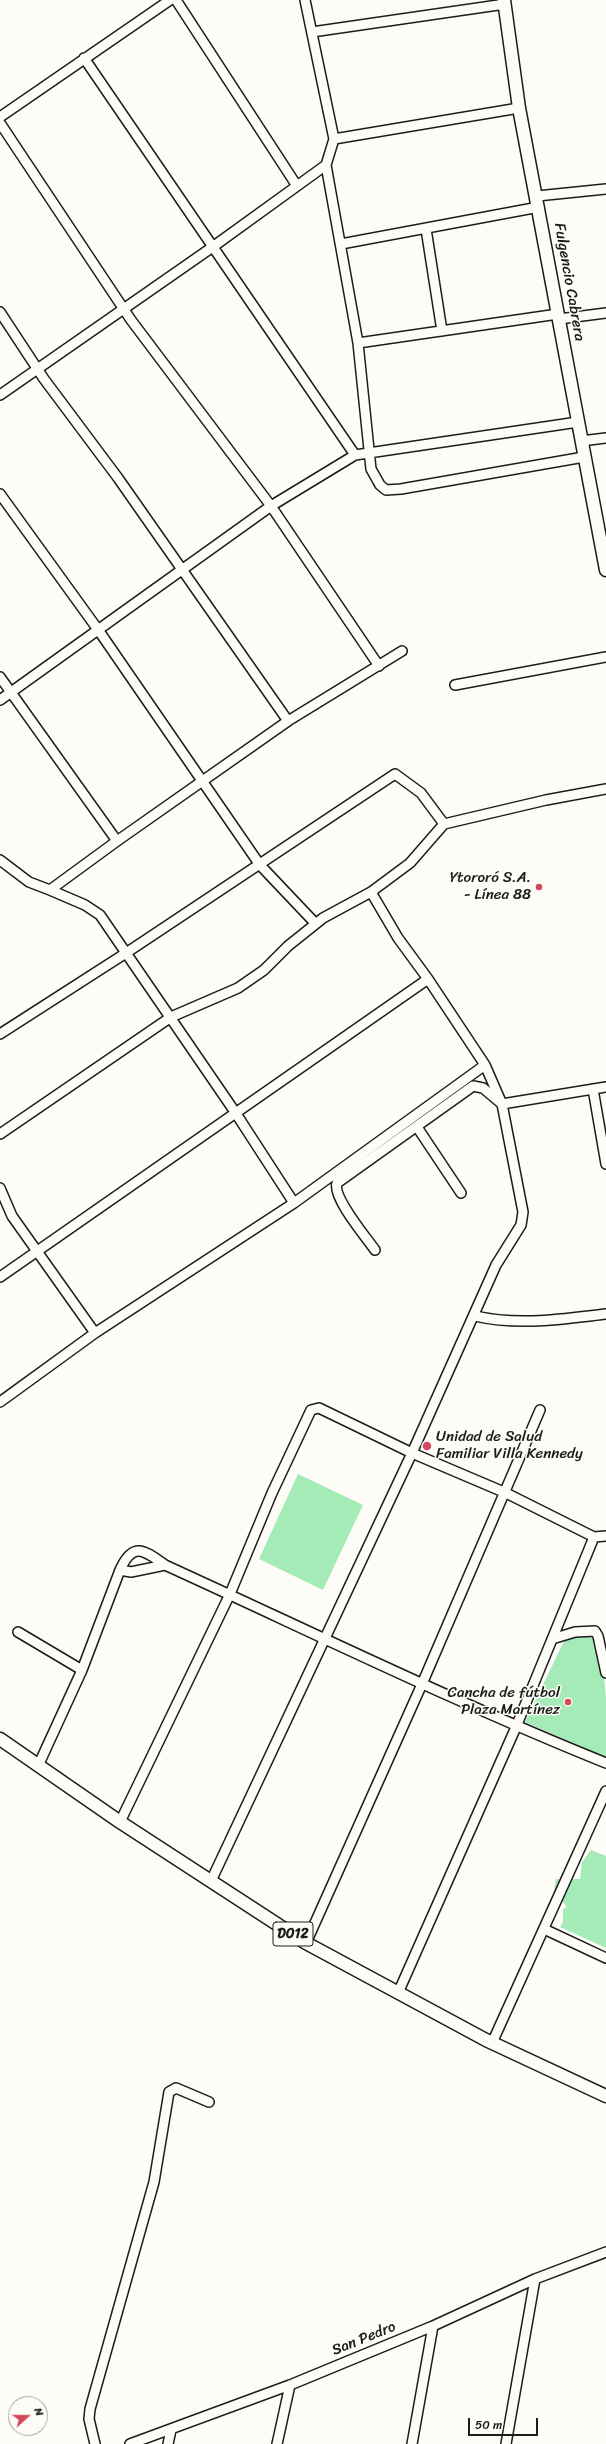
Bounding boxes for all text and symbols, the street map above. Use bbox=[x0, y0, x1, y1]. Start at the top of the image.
street label: Fulgencio Cabrera bbox=[550, 221, 588, 343]
place label: Ytororó S.A. - Línea 88 bbox=[450, 869, 531, 904]
marker: Ytororó S.A. - Línea 88 bbox=[534, 882, 544, 892]
place label: Unidad de Salud Familiar Villa Kennedy bbox=[436, 1428, 583, 1463]
marker: Unidad de Salud Familiar Villa Kennedy bbox=[421, 1440, 433, 1452]
place label: Cancha de fútbol Plaza Martínez bbox=[448, 1684, 560, 1719]
marker: Cancha de fútbol Plaza Martínez bbox=[563, 1697, 573, 1707]
road number: D012 bbox=[273, 1922, 313, 1946]
street label: San Pedro bbox=[329, 2318, 399, 2360]
north arrow bbox=[8, 2396, 48, 2436]
text: N bbox=[29, 2405, 49, 2419]
scale bar bbox=[470, 2410, 540, 2436]
text: 50 m bbox=[475, 2414, 502, 2436]

